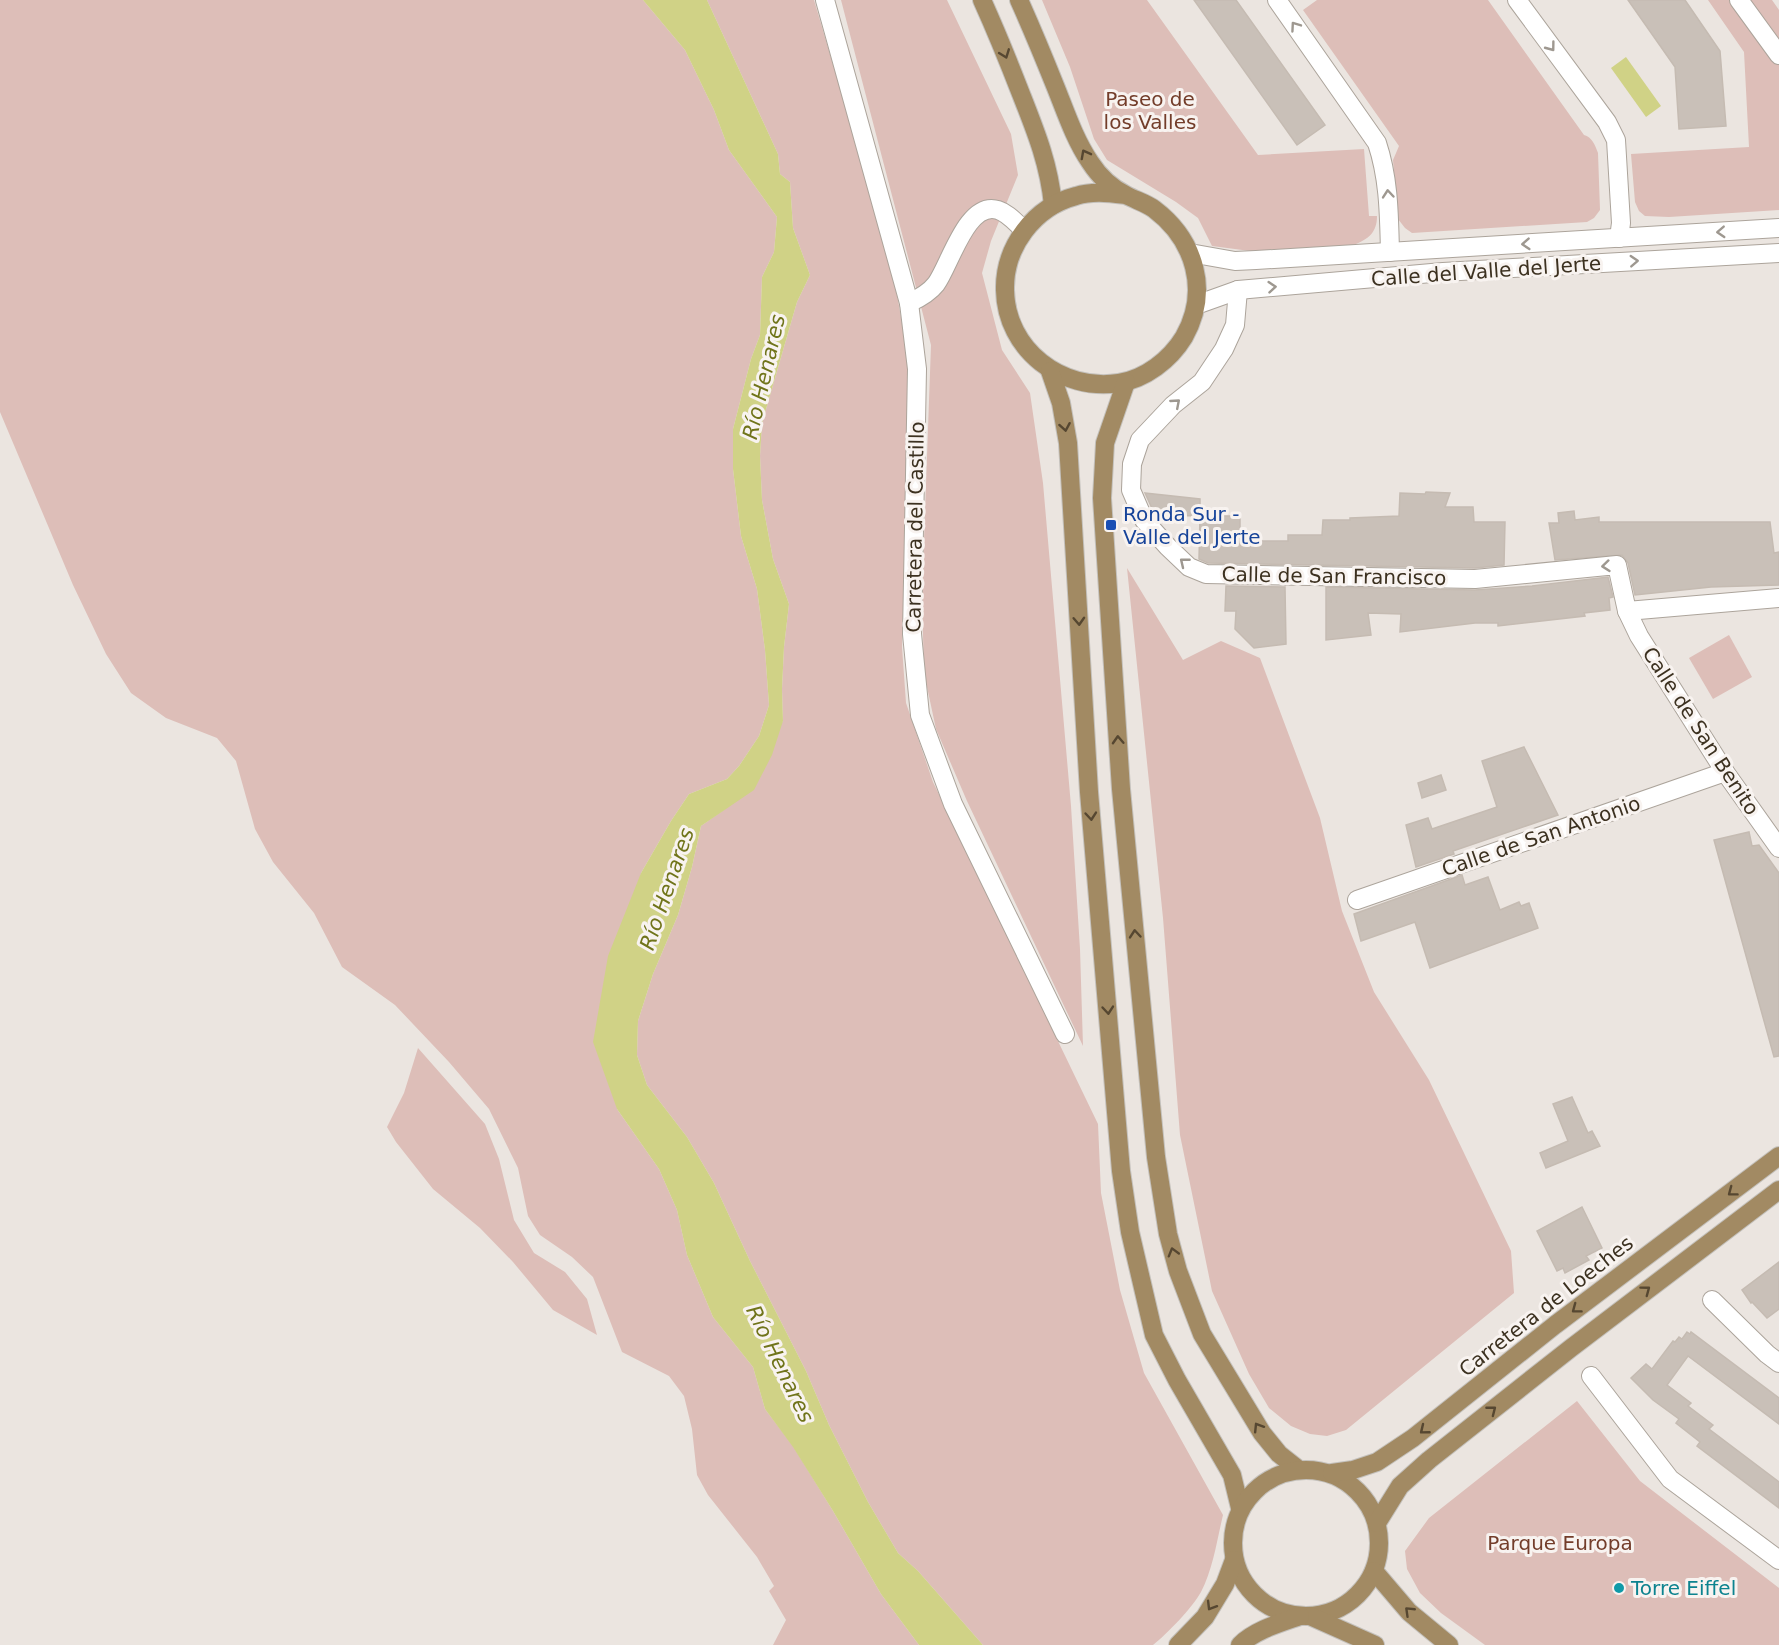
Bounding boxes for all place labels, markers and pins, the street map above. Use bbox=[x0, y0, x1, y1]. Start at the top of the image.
place label: Ronda Sur - Valle del Jerte bbox=[1123, 502, 1261, 549]
marker: Ronda Sur - Valle del Jerte bbox=[1104, 518, 1118, 532]
place label: Torre Eiffel bbox=[1630, 1576, 1736, 1600]
marker: Torre Eiffel bbox=[1612, 1581, 1626, 1595]

